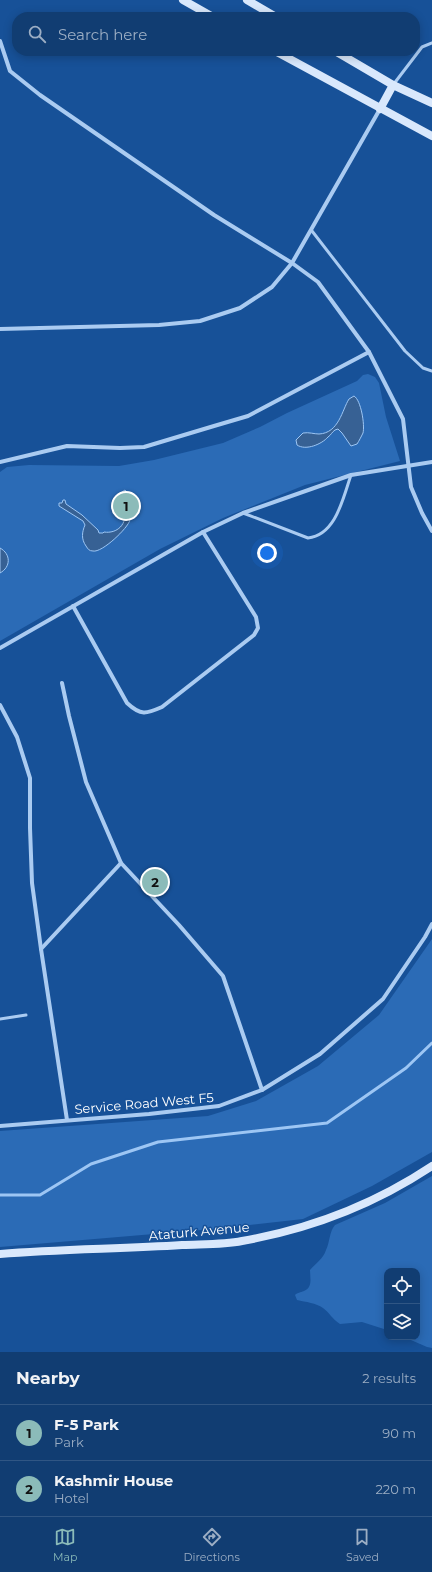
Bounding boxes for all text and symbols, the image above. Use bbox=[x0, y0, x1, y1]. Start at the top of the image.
search box bbox=[12, 12, 420, 56]
icon: search bbox=[26, 23, 48, 45]
text: Search here bbox=[58, 25, 147, 44]
pin: 1 bbox=[113, 491, 139, 521]
your location bbox=[257, 543, 277, 563]
pin: 2 bbox=[142, 867, 168, 897]
street label: Service Road West F5 bbox=[74, 1089, 214, 1117]
street label: Ataturk Avenue bbox=[148, 1219, 250, 1243]
map controls bbox=[384, 1268, 420, 1340]
button: locate bbox=[384, 1268, 420, 1304]
button: layers bbox=[384, 1304, 420, 1340]
text: Nearby bbox=[16, 1368, 80, 1388]
text: 2 results bbox=[362, 1370, 416, 1386]
text: F-5 Park bbox=[54, 1415, 119, 1434]
text: 1 bbox=[26, 1425, 32, 1441]
text: 90 m bbox=[382, 1425, 416, 1441]
text: Park bbox=[54, 1434, 84, 1450]
text: Kashmir House bbox=[54, 1471, 173, 1490]
text: 2 bbox=[25, 1481, 33, 1497]
text: 220 m bbox=[375, 1481, 416, 1497]
text: Hotel bbox=[54, 1490, 89, 1506]
tab: Map bbox=[53, 1526, 77, 1564]
tab: Directions bbox=[184, 1526, 240, 1564]
tab: Saved bbox=[346, 1526, 379, 1564]

